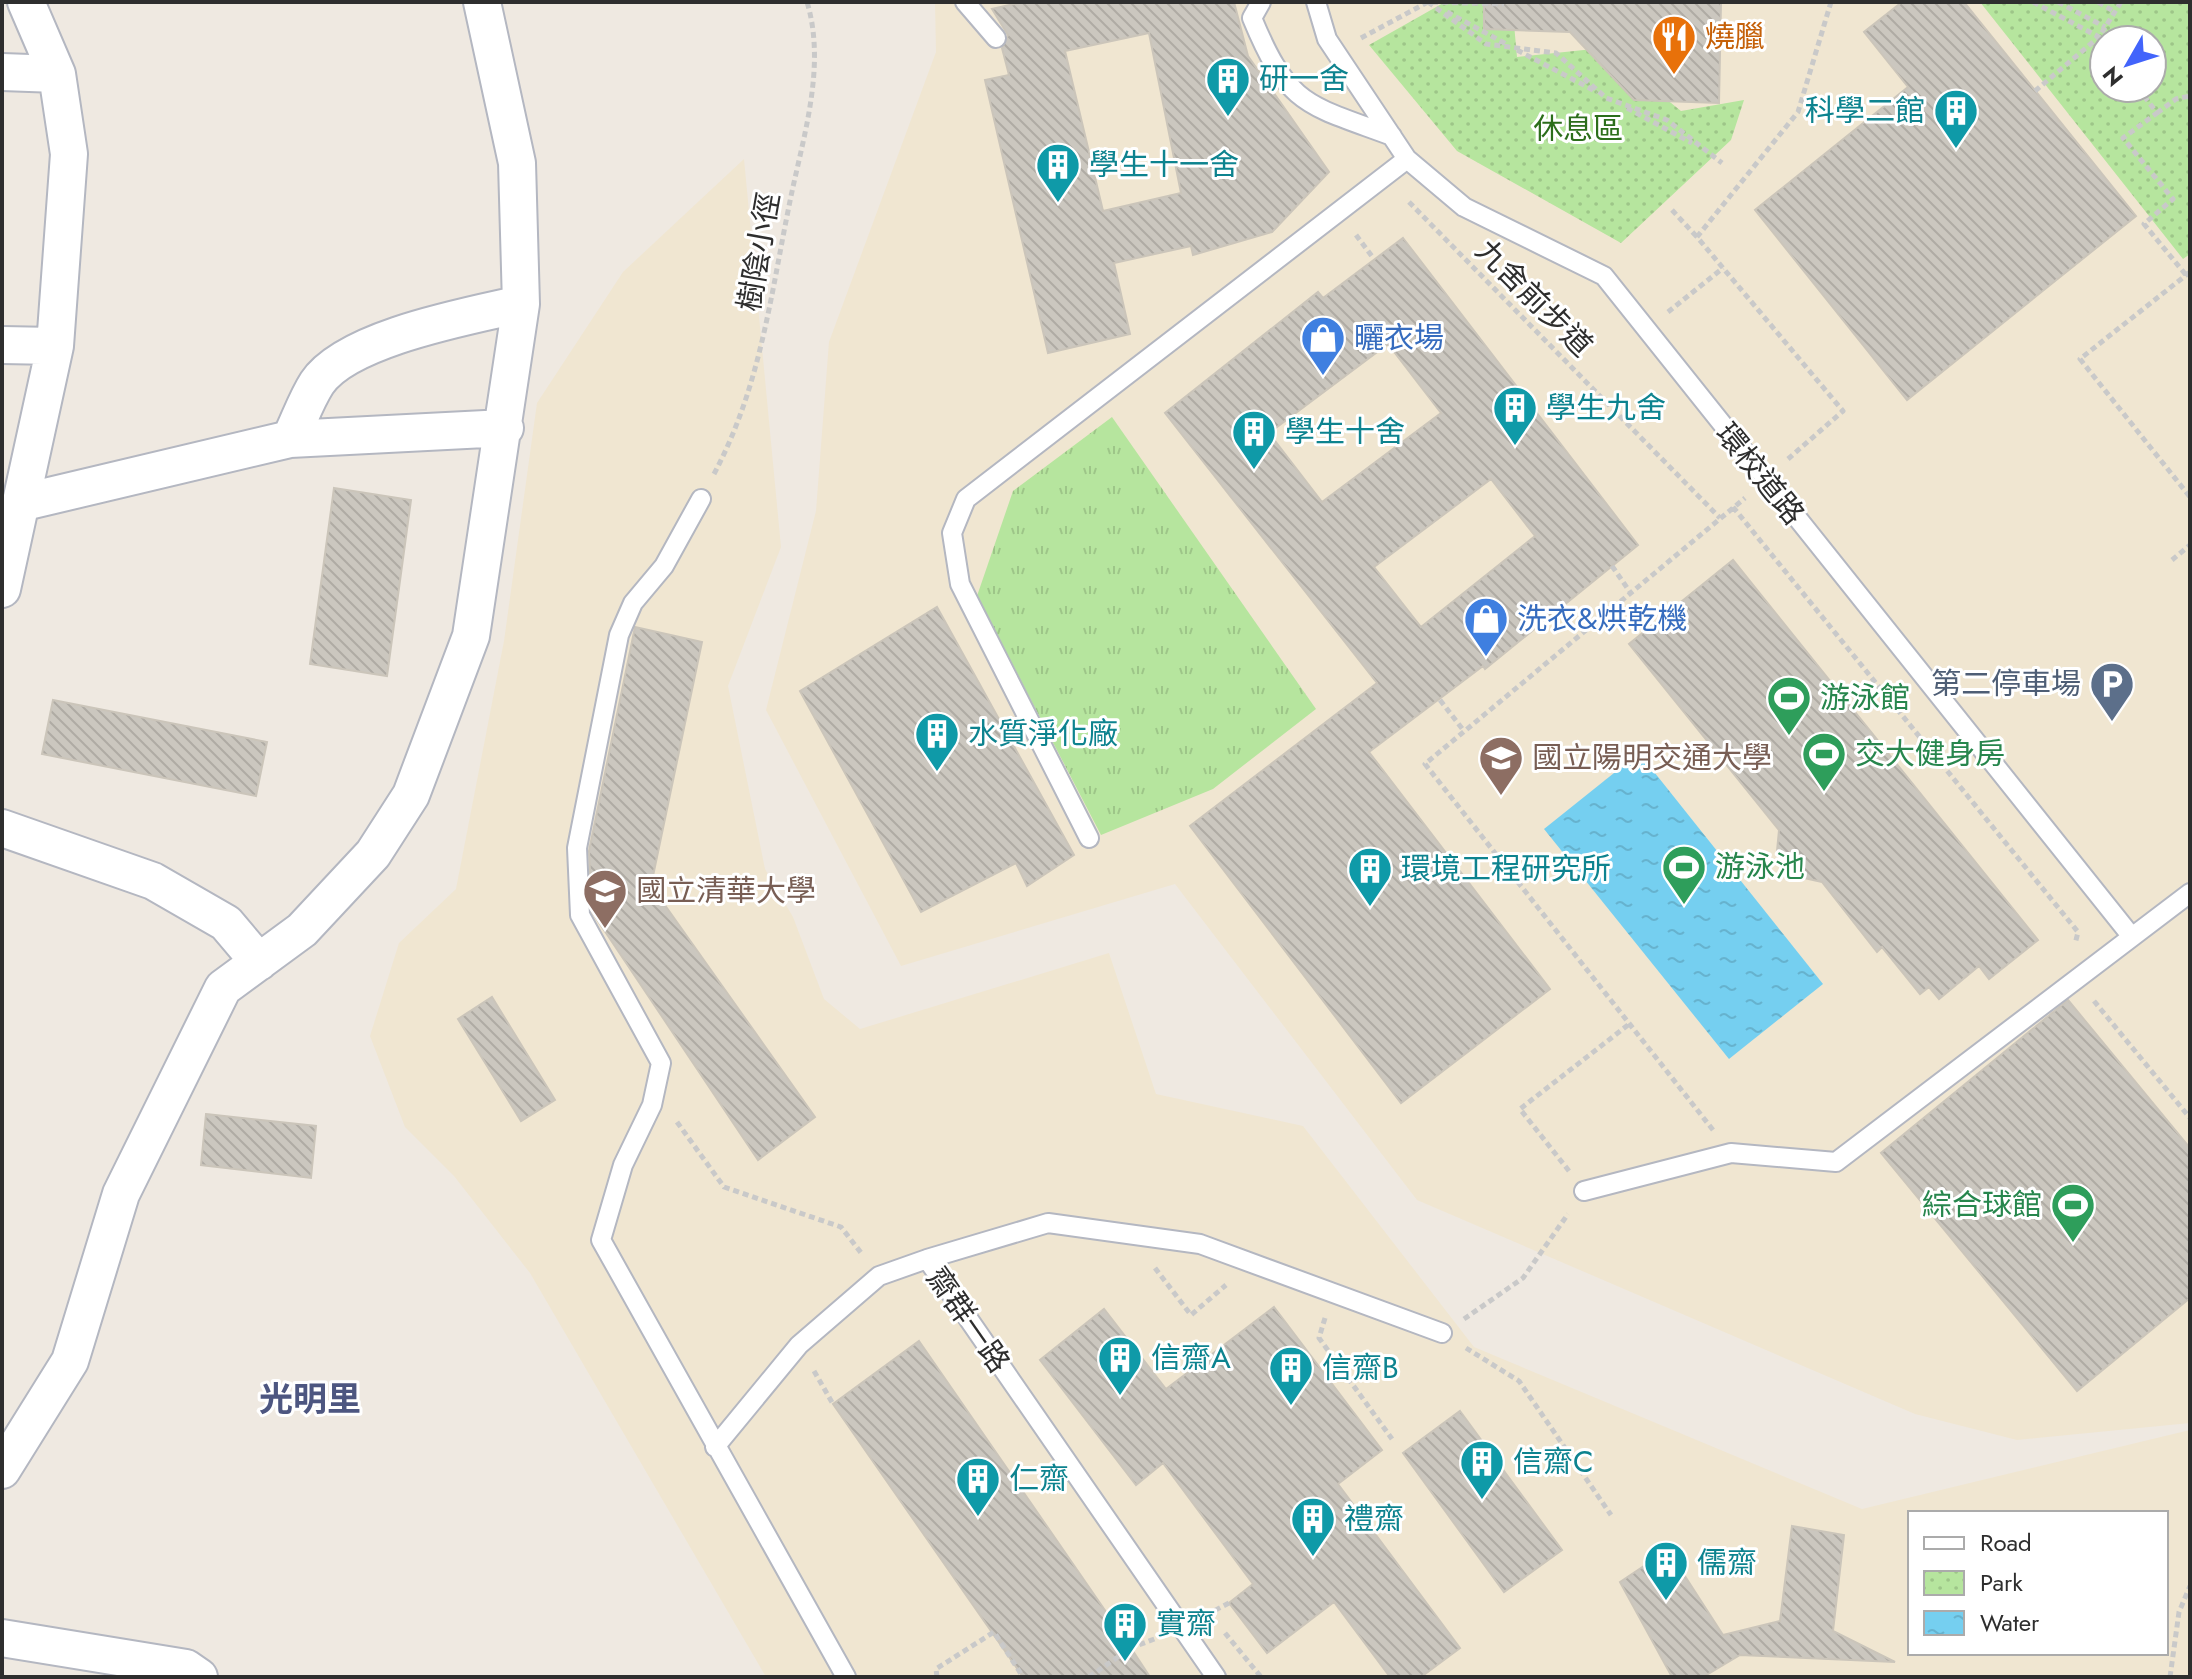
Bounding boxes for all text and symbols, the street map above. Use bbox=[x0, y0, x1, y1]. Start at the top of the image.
restaurant icon: 燒臘 bbox=[1650, 13, 1698, 76]
place label: 燒臘 bbox=[1705, 15, 1765, 58]
north arrow bbox=[2088, 24, 2168, 104]
building icon: 研一舍 bbox=[1204, 55, 1252, 118]
place label: 研一舍 bbox=[1259, 57, 1349, 100]
text: N bbox=[2095, 60, 2130, 93]
building icon: 科學二館 bbox=[1932, 87, 1980, 150]
place label: 科學二館 bbox=[1805, 89, 1925, 132]
park label: 休息區 bbox=[1533, 107, 1623, 150]
building icon: 學生十一舍 bbox=[1034, 141, 1082, 204]
place label: 學生十一舍 bbox=[1089, 143, 1239, 186]
street label: 樹陰小徑 bbox=[727, 189, 790, 315]
street label: 九舍前步道 bbox=[1466, 229, 1603, 366]
shop icon: 曬衣場 bbox=[1299, 314, 1347, 377]
place label: 曬衣場 bbox=[1354, 316, 1444, 359]
building icon: 學生九舍 bbox=[1491, 384, 1539, 447]
place label: 學生九舍 bbox=[1546, 386, 1666, 429]
building icon: 學生十舍 bbox=[1230, 408, 1278, 471]
place label: 學生十舍 bbox=[1285, 410, 1405, 453]
street label: 環校道路 bbox=[1706, 414, 1815, 534]
shop icon: 洗衣&烘乾機 bbox=[1462, 595, 1510, 658]
place label: 洗衣&烘乾機 bbox=[1517, 597, 1687, 640]
parking icon: 第二停車場 bbox=[2088, 660, 2136, 723]
place label: 第二停車場 bbox=[1931, 662, 2081, 705]
sports icon: 游泳館 bbox=[1765, 674, 1813, 737]
place label: 游泳館 bbox=[1820, 676, 1910, 719]
building icon: 水質淨化廠 bbox=[913, 710, 961, 773]
place label: 水質淨化廠 bbox=[968, 712, 1118, 755]
sports icon: 交大健身房 bbox=[1800, 730, 1848, 793]
place label: 交大健身房 bbox=[1855, 732, 2005, 775]
school or university icon: 國立陽明交通大學 bbox=[1477, 734, 1525, 797]
place label: 國立陽明交通大學 bbox=[1532, 736, 1772, 779]
sports icon: 游泳池 bbox=[1660, 843, 1708, 906]
building icon: 環境工程研究所 bbox=[1346, 845, 1394, 908]
place label: 游泳池 bbox=[1715, 845, 1805, 888]
place label: 環境工程研究所 bbox=[1401, 847, 1611, 890]
school or university icon: 國立清華大學 bbox=[581, 867, 629, 930]
place label: 國立清華大學 bbox=[636, 869, 816, 912]
sports icon: 綜合球館 bbox=[2049, 1181, 2097, 1244]
place label: 綜合球館 bbox=[1922, 1183, 2042, 1226]
street label: 齋群一路 bbox=[916, 1258, 1020, 1381]
building icon: 信齋A bbox=[1096, 1334, 1144, 1397]
place label: 信齋A bbox=[1151, 1336, 1231, 1379]
building icon: 信齋B bbox=[1267, 1344, 1315, 1407]
place label: 信齋B bbox=[1322, 1346, 1399, 1389]
district label: 光明里 bbox=[259, 1375, 361, 1424]
building icon: 信齋C bbox=[1458, 1438, 1506, 1501]
place label: 信齋C bbox=[1513, 1440, 1594, 1483]
building icon: 仁齋 bbox=[954, 1455, 1002, 1518]
place label: 仁齋 bbox=[1009, 1457, 1069, 1500]
building icon: 禮齋 bbox=[1289, 1495, 1337, 1558]
place label: 禮齋 bbox=[1344, 1497, 1404, 1540]
legend bbox=[1908, 1511, 2168, 1655]
text: Road bbox=[1980, 1525, 2032, 1560]
building icon: 儒齋 bbox=[1642, 1539, 1690, 1602]
place label: 儒齋 bbox=[1697, 1541, 1757, 1584]
text: Park bbox=[1980, 1565, 2023, 1600]
building icon: 實齋 bbox=[1101, 1600, 1149, 1663]
place label: 實齋 bbox=[1156, 1602, 1216, 1645]
text: Water bbox=[1980, 1605, 2040, 1640]

